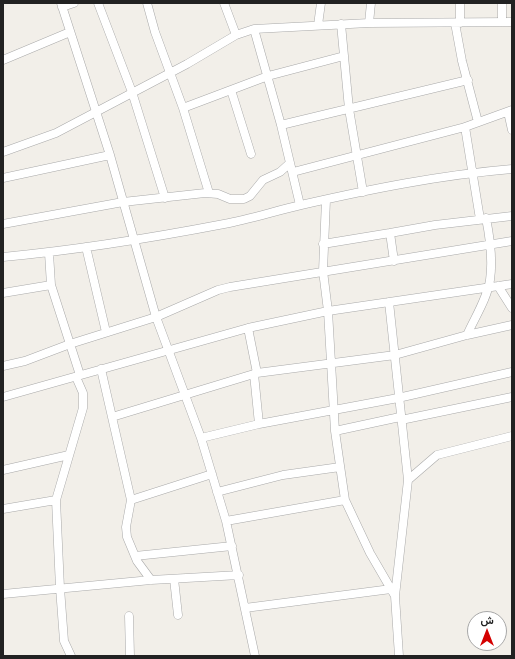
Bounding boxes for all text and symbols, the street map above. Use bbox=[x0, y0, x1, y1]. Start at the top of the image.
north arrow bbox=[467, 611, 507, 651]
text: ش bbox=[480, 613, 494, 626]

